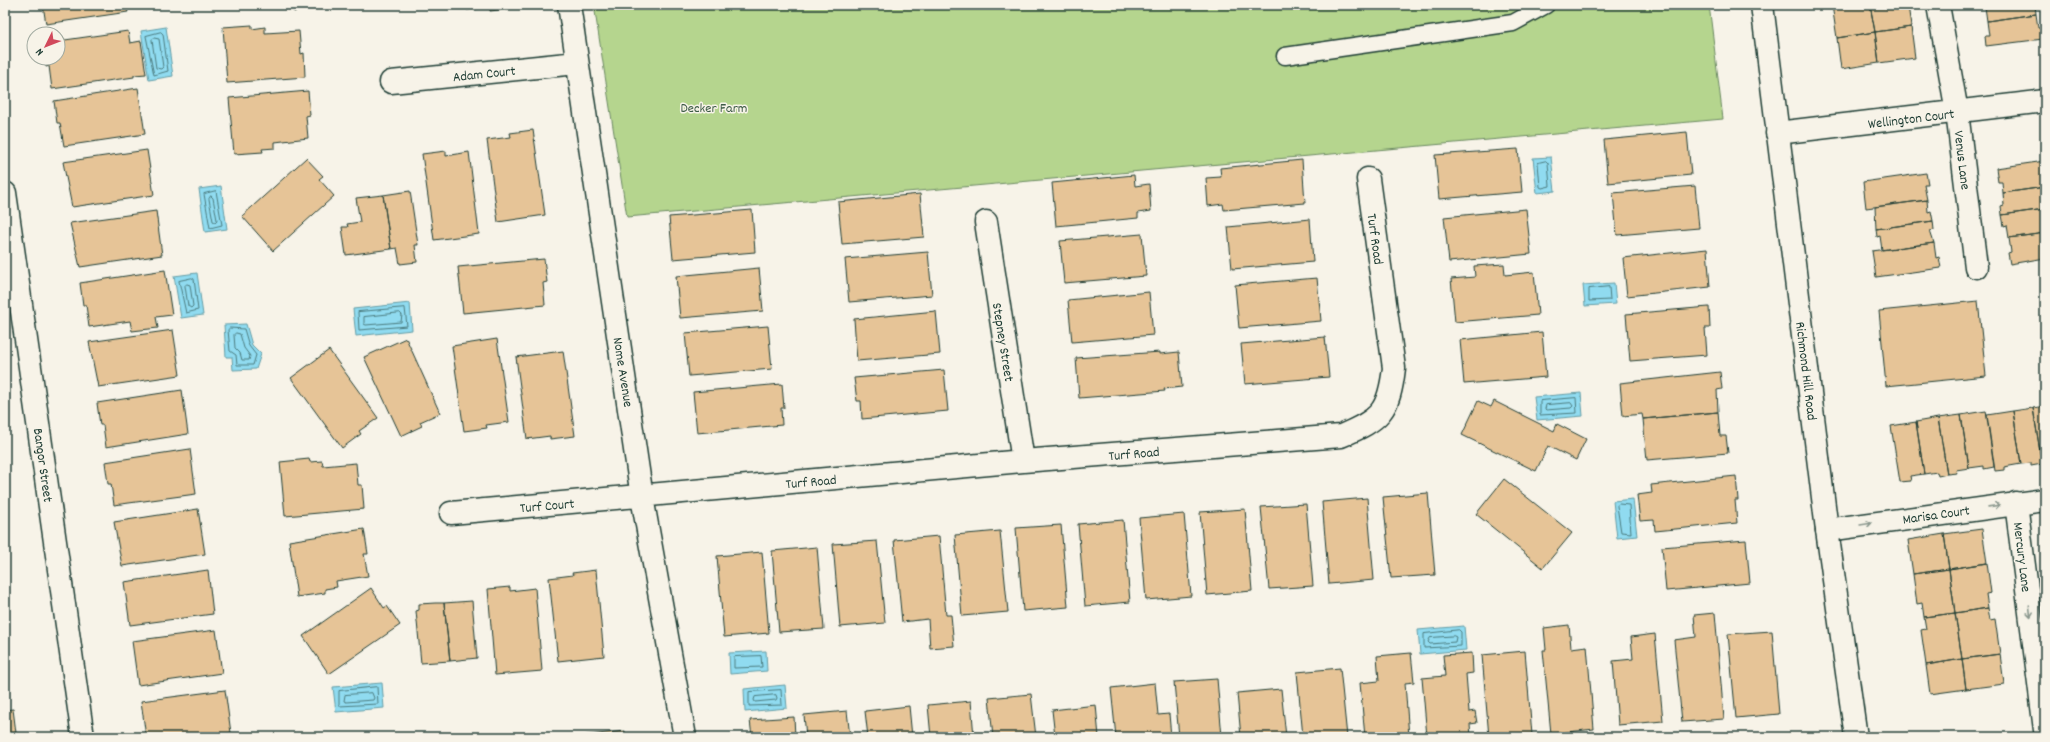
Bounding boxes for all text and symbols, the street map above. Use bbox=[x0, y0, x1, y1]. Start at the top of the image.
north arrow bbox=[26, 26, 66, 66]
text: N bbox=[32, 44, 48, 59]
street label: Adam Court bbox=[452, 62, 517, 88]
park label: Decker Farm bbox=[681, 99, 747, 119]
street label: Wellington Court bbox=[1867, 105, 1955, 135]
street label: Venus Lane bbox=[1947, 130, 1975, 191]
street label: Turf Road bbox=[1361, 213, 1387, 266]
street label: Stepney Street bbox=[986, 301, 1018, 383]
street label: Richmond Hill Road bbox=[1789, 321, 1821, 422]
street label: Nome Avenue bbox=[607, 336, 637, 409]
street label: Bangor Street bbox=[27, 427, 57, 504]
street label: Turf Road bbox=[1108, 443, 1161, 467]
street label: Turf Road bbox=[785, 471, 838, 495]
street label: Turf Court bbox=[519, 495, 575, 519]
street label: Marisa Court bbox=[1901, 501, 1971, 531]
one-way arrow bbox=[1987, 502, 2000, 510]
one-way arrow bbox=[1859, 520, 1872, 528]
street label: Mercury Lane bbox=[2007, 521, 2035, 593]
one-way arrow bbox=[2026, 604, 2034, 617]

